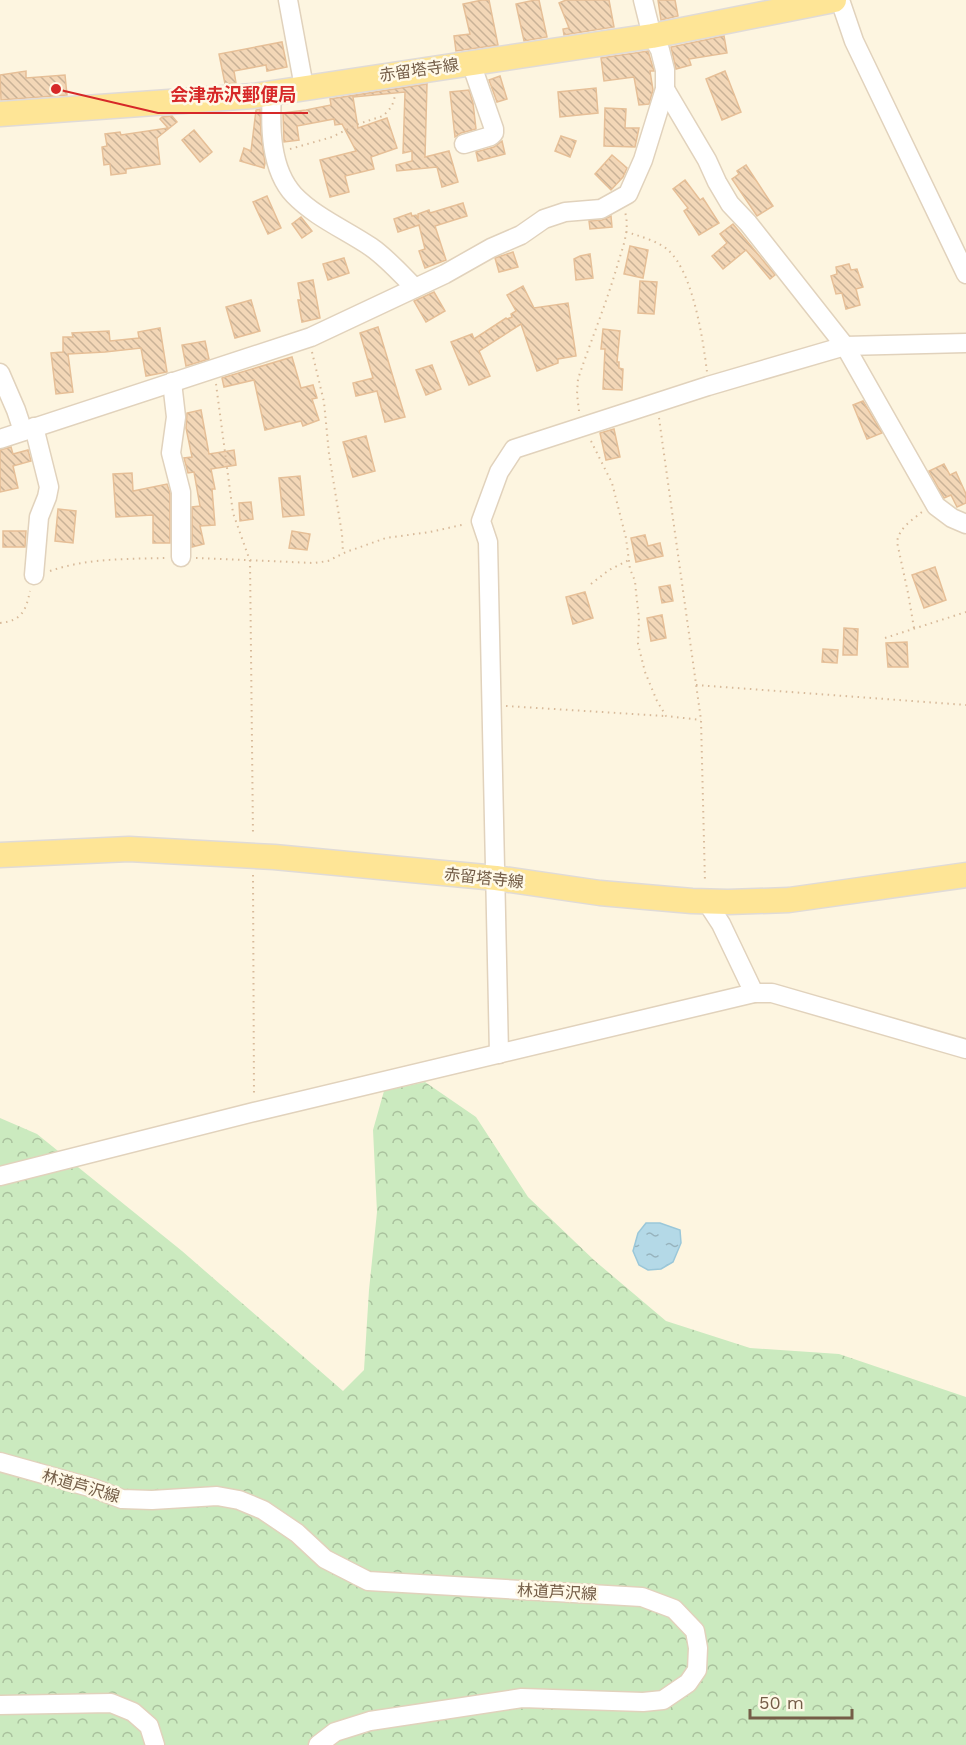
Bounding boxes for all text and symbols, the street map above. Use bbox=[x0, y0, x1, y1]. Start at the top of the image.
street label: 赤留塔寺線 bbox=[378, 55, 460, 85]
callout: 会津赤沢郵便局 bbox=[158, 77, 308, 113]
text: 会津赤沢郵便局 bbox=[170, 84, 296, 105]
street label: 赤留塔寺線 bbox=[443, 864, 525, 892]
street label: 林道芦沢線 bbox=[40, 1466, 122, 1506]
street label: 林道芦沢線 bbox=[517, 1580, 597, 1604]
scale bar bbox=[750, 1682, 852, 1720]
text: 50 m bbox=[759, 1692, 804, 1713]

